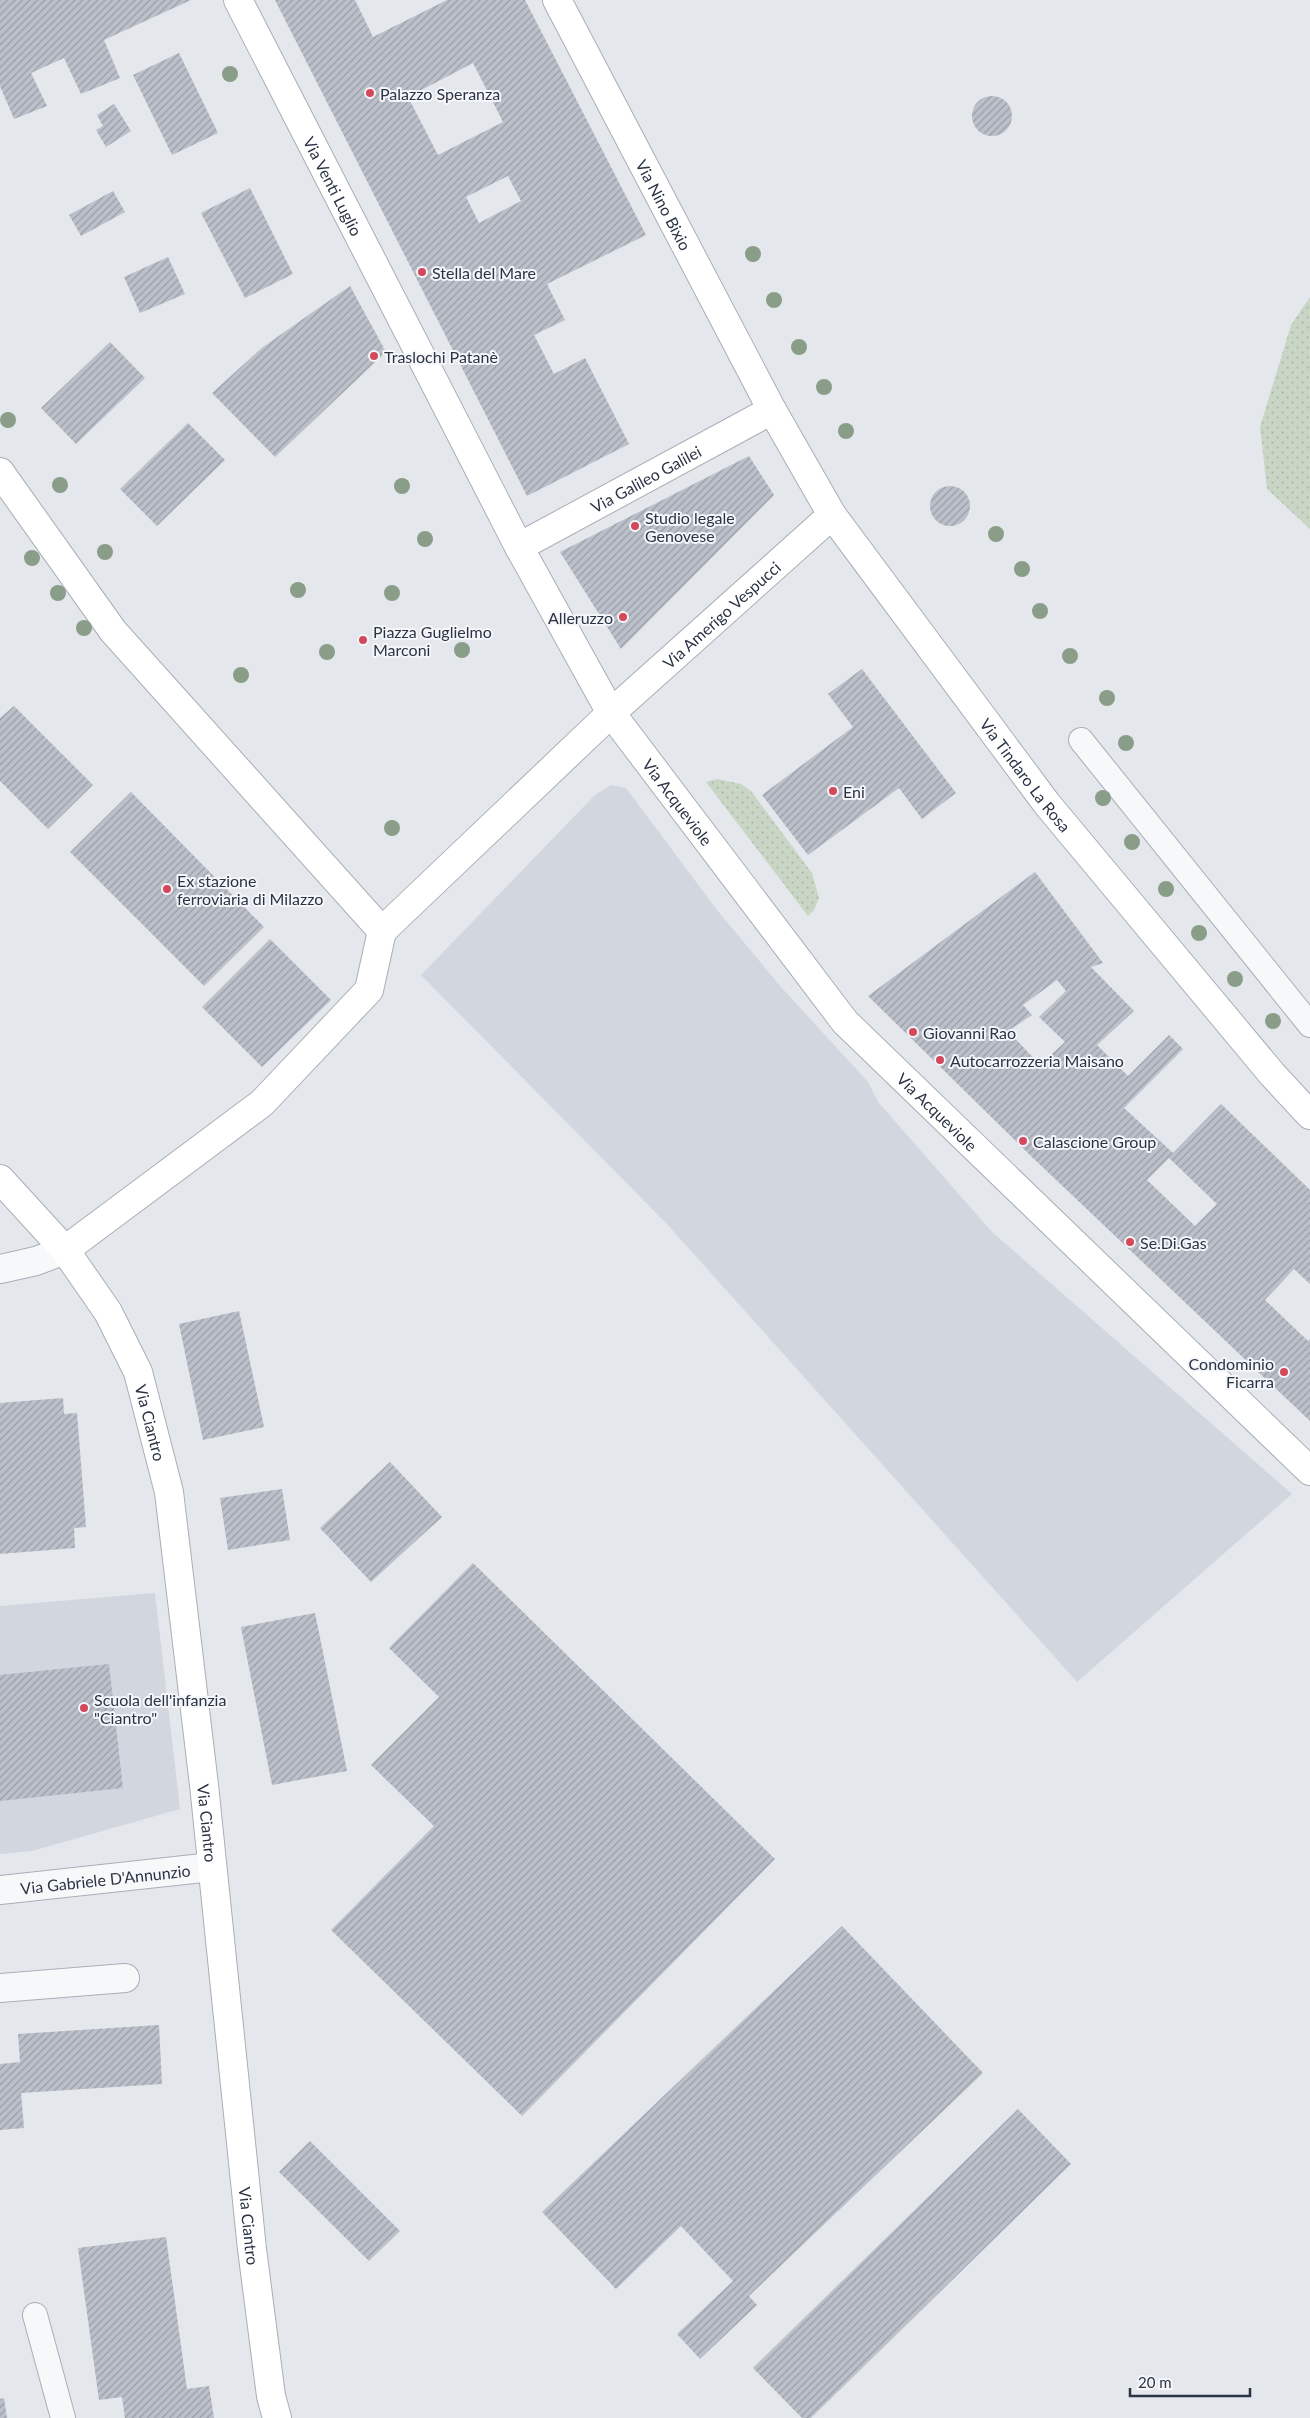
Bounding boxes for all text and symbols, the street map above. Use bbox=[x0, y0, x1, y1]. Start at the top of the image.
place label: Palazzo Speranza bbox=[380, 84, 500, 103]
marker: Palazzo Speranza bbox=[364, 87, 376, 99]
street label: Via Venti Luglio bbox=[300, 133, 367, 239]
street label: Via Nino Bixio bbox=[633, 156, 696, 253]
place label: Stella del Mare bbox=[432, 263, 536, 282]
marker: Stella del Mare bbox=[416, 266, 428, 278]
place label: Traslochi Patanè bbox=[384, 347, 498, 366]
marker: Traslochi Patanè bbox=[368, 350, 380, 362]
street label: Via Galileo Galilei bbox=[587, 441, 704, 516]
place label: Studio legale Genovese bbox=[645, 508, 735, 545]
marker: Studio legale Genovese bbox=[629, 520, 641, 532]
street label: Via Amerigo Vespucci bbox=[659, 557, 784, 672]
place label: Alleruzzo bbox=[548, 608, 613, 627]
marker: Alleruzzo bbox=[617, 611, 629, 623]
place label: Piazza Guglielmo Marconi bbox=[373, 622, 492, 659]
marker: Piazza Guglielmo Marconi bbox=[357, 634, 369, 646]
street label: Via Tindaro La Rosa bbox=[977, 714, 1075, 835]
street label: Via Acqueviole bbox=[639, 755, 717, 849]
place label: Eni bbox=[843, 782, 865, 801]
marker: Eni bbox=[827, 785, 839, 797]
place label: Ex stazione ferroviaria di Milazzo bbox=[177, 871, 323, 908]
marker: Ex stazione ferroviaria di Milazzo bbox=[161, 883, 173, 895]
place label: Giovanni Rao bbox=[923, 1023, 1016, 1042]
marker: Giovanni Rao bbox=[907, 1026, 919, 1038]
place label: Autocarrozzeria Maisano bbox=[950, 1051, 1124, 1070]
marker: Autocarrozzeria Maisano bbox=[934, 1054, 946, 1066]
street label: Via Acqueviole bbox=[894, 1068, 982, 1154]
place label: Calascione Group bbox=[1033, 1132, 1156, 1151]
marker: Calascione Group bbox=[1017, 1135, 1029, 1147]
place label: Se.Di.Gas bbox=[1140, 1233, 1207, 1252]
marker: Se.Di.Gas bbox=[1124, 1236, 1136, 1248]
place label: Condominio Ficarra bbox=[1189, 1354, 1274, 1391]
marker: Condominio Ficarra bbox=[1278, 1366, 1290, 1378]
street label: Via Ciantro bbox=[132, 1382, 170, 1463]
place label: Scuola dell'infanzia "Ciantro" bbox=[94, 1690, 226, 1727]
marker: Scuola dell'infanzia "Ciantro" bbox=[78, 1702, 90, 1714]
street label: Via Ciantro bbox=[194, 1783, 221, 1863]
street label: Via Gabriele D'Annunzio bbox=[19, 1860, 191, 1897]
street label: Via Ciantro bbox=[236, 2186, 263, 2266]
scale bar bbox=[1130, 2366, 1250, 2398]
text: 20 m bbox=[1138, 2373, 1172, 2391]

